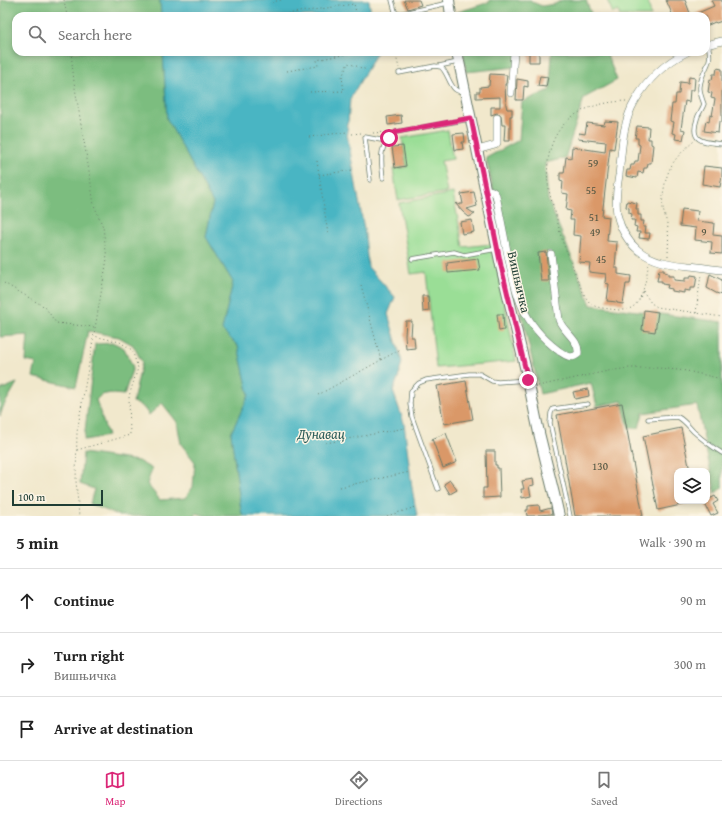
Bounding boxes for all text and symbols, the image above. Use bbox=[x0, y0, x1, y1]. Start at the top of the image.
search box bbox=[12, 12, 710, 56]
icon: search bbox=[26, 23, 48, 45]
text: Search here bbox=[58, 24, 132, 45]
route start bbox=[380, 129, 398, 147]
house number: 59 bbox=[588, 155, 598, 171]
house number: 55 bbox=[586, 182, 596, 198]
house number: 51 bbox=[589, 209, 599, 225]
house number: 49 bbox=[590, 224, 600, 240]
house number: 9 bbox=[701, 224, 707, 240]
street label: Вишњичка bbox=[503, 249, 535, 315]
house number: 45 bbox=[596, 251, 606, 267]
route end bbox=[519, 371, 537, 389]
water label: Дунавац bbox=[296, 424, 345, 444]
house number: 130 bbox=[592, 458, 608, 474]
map controls bbox=[674, 468, 710, 504]
button: layers bbox=[674, 468, 710, 504]
scale bar bbox=[12, 488, 103, 507]
text: 100 m bbox=[18, 489, 45, 505]
text: 5 min bbox=[16, 530, 58, 555]
text: Walk · 390 m bbox=[639, 533, 706, 552]
icon: ahead bbox=[16, 590, 38, 612]
text: Continue bbox=[54, 590, 115, 611]
text: 90 m bbox=[680, 591, 706, 610]
text: Turn right bbox=[54, 645, 125, 666]
icon: right bbox=[16, 654, 38, 676]
text: 300 m bbox=[674, 655, 706, 674]
text: Вишњичка bbox=[54, 666, 116, 685]
icon: arrive bbox=[16, 718, 38, 740]
text: Arrive at destination bbox=[54, 718, 193, 739]
tab: Map bbox=[104, 769, 126, 809]
tab: Directions bbox=[335, 769, 382, 809]
tab: Saved bbox=[591, 769, 618, 809]

